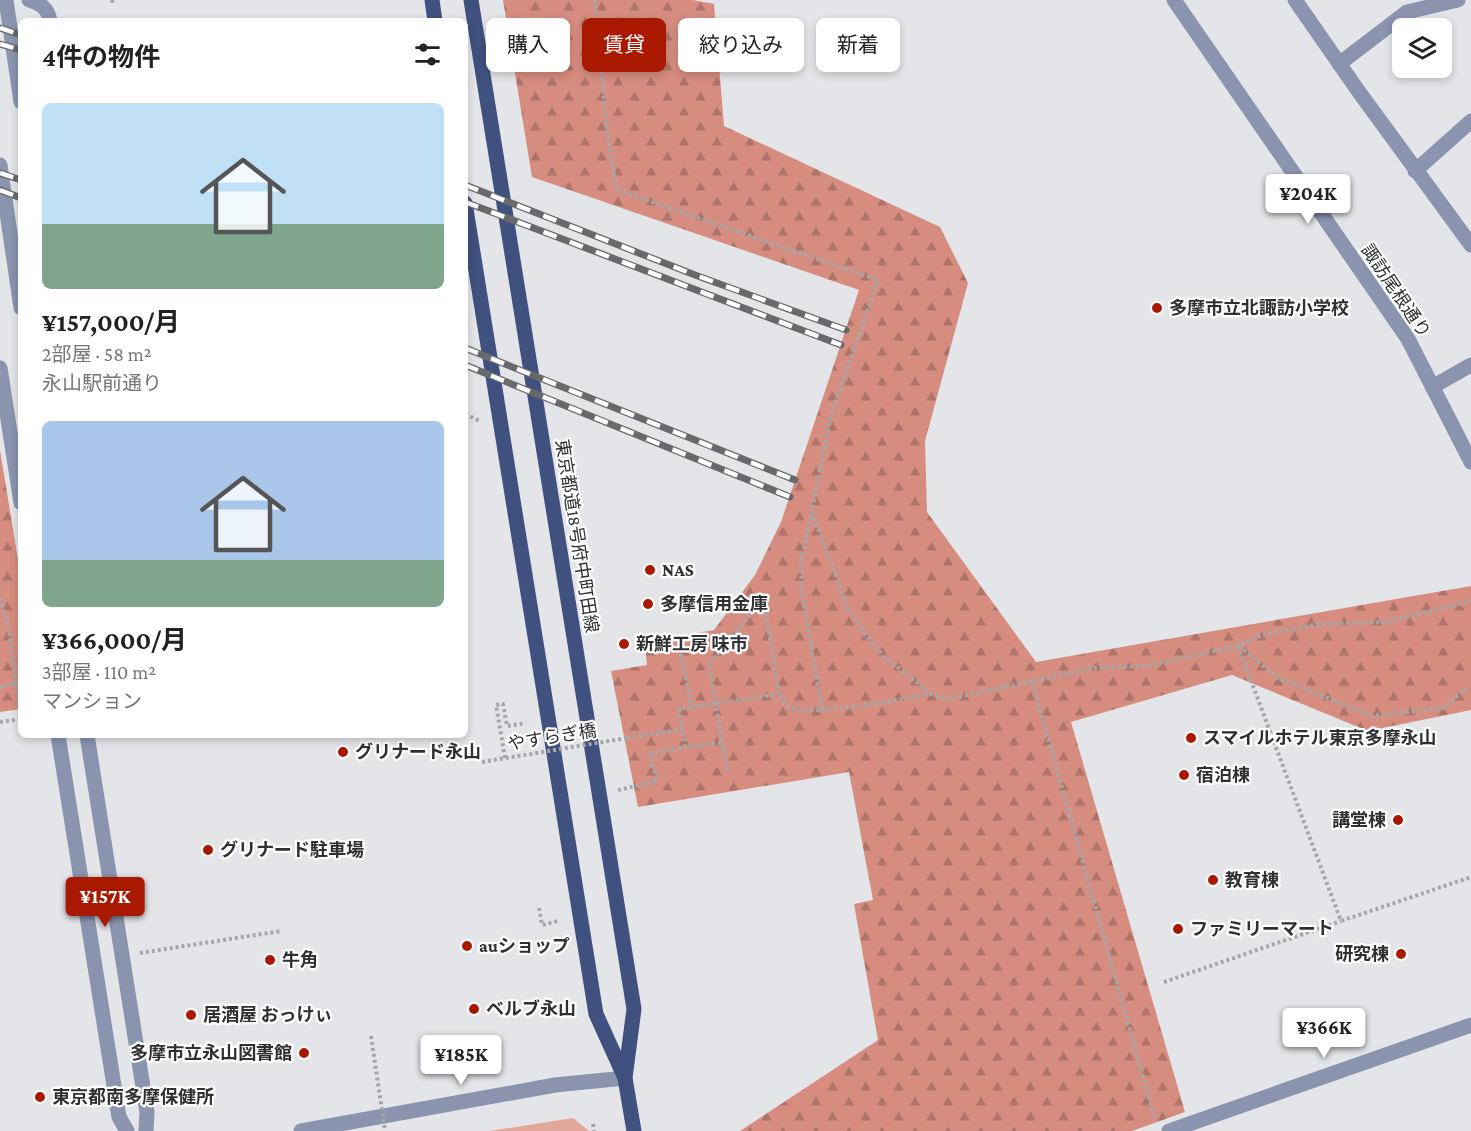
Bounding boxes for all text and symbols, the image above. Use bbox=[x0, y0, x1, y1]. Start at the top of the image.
chip: 購入 bbox=[486, 18, 570, 72]
chip: 賃貸 bbox=[582, 18, 666, 72]
chip: 絞り込み bbox=[678, 18, 804, 72]
chip: 新着 bbox=[816, 18, 900, 72]
map controls bbox=[1392, 18, 1452, 78]
button: layers bbox=[1392, 18, 1452, 78]
icon: filters bbox=[411, 38, 444, 71]
text: 4件の物件 bbox=[42, 43, 160, 72]
icon: home bbox=[189, 142, 297, 250]
pin: ¥204K bbox=[1266, 174, 1350, 225]
text: ¥204K bbox=[1279, 182, 1337, 204]
street label: 諏訪尾根通り bbox=[1358, 241, 1434, 341]
place label: 多摩市立北諏訪小学校 bbox=[1169, 298, 1349, 318]
marker: 多摩市立北諏訪小学校 bbox=[1150, 301, 1164, 315]
text: ¥157,000/月 bbox=[42, 308, 180, 337]
text: 2部屋 · 58 m² bbox=[42, 343, 152, 365]
text: 永山駅前通り bbox=[42, 372, 162, 394]
street label: 東京都道18号府中町田線 bbox=[552, 438, 602, 634]
icon: home bbox=[189, 460, 297, 568]
place label: NAS bbox=[662, 560, 694, 580]
marker: NAS bbox=[643, 563, 657, 577]
place label: 多摩信用金庫 bbox=[660, 594, 768, 614]
marker: 多摩信用金庫 bbox=[641, 597, 655, 611]
text: ¥366,000/月 bbox=[42, 626, 187, 655]
place label: 新鮮工房 味市 bbox=[636, 634, 747, 654]
marker: 新鮮工房 味市 bbox=[617, 637, 631, 651]
text: 3部屋 · 110 m² bbox=[42, 661, 156, 683]
text: マンション bbox=[42, 690, 142, 712]
street label: やすらぎ橋 bbox=[506, 720, 598, 754]
place label: スマイルホテル東京多摩永山 bbox=[1203, 728, 1436, 748]
marker: スマイルホテル東京多摩永山 bbox=[1184, 731, 1198, 745]
place label: グリナード永山 bbox=[355, 742, 481, 762]
marker: グリナード永山 bbox=[336, 745, 350, 759]
place label: 宿泊棟 bbox=[1196, 765, 1250, 785]
marker: 宿泊棟 bbox=[1177, 768, 1191, 782]
place label: 講堂棟 bbox=[1332, 810, 1386, 830]
marker: 講堂棟 bbox=[1391, 813, 1405, 827]
place label: グリナード駐車場 bbox=[220, 840, 364, 860]
marker: グリナード駐車場 bbox=[201, 843, 215, 857]
place label: 教育棟 bbox=[1225, 870, 1279, 890]
marker: 教育棟 bbox=[1206, 873, 1220, 887]
pin: ¥157K bbox=[63, 877, 147, 928]
text: ¥157K bbox=[80, 885, 130, 907]
place label: ファミリーマート bbox=[1190, 919, 1334, 939]
marker: ファミリーマート bbox=[1171, 922, 1185, 936]
place label: auショップ bbox=[479, 936, 570, 956]
marker: auショップ bbox=[460, 939, 474, 953]
place label: 研究棟 bbox=[1335, 944, 1389, 964]
marker: 研究棟 bbox=[1394, 947, 1408, 961]
place label: 牛角 bbox=[282, 949, 318, 970]
marker: 牛角 bbox=[263, 953, 277, 967]
place label: ベルブ永山 bbox=[486, 999, 576, 1019]
marker: ベルブ永山 bbox=[467, 1002, 481, 1016]
place label: 居酒屋 おっけぃ bbox=[203, 1005, 332, 1025]
marker: 居酒屋 おっけぃ bbox=[184, 1008, 198, 1022]
pin: ¥366K bbox=[1282, 1008, 1366, 1059]
text: ¥366K bbox=[1296, 1016, 1352, 1038]
pin: ¥185K bbox=[419, 1035, 503, 1086]
place label: 多摩市立永山図書館 bbox=[130, 1043, 292, 1063]
text: ¥185K bbox=[434, 1043, 488, 1065]
marker: 多摩市立永山図書館 bbox=[297, 1046, 311, 1060]
place label: 東京都南多摩保健所 bbox=[52, 1087, 214, 1107]
marker: 東京都南多摩保健所 bbox=[33, 1090, 47, 1104]

